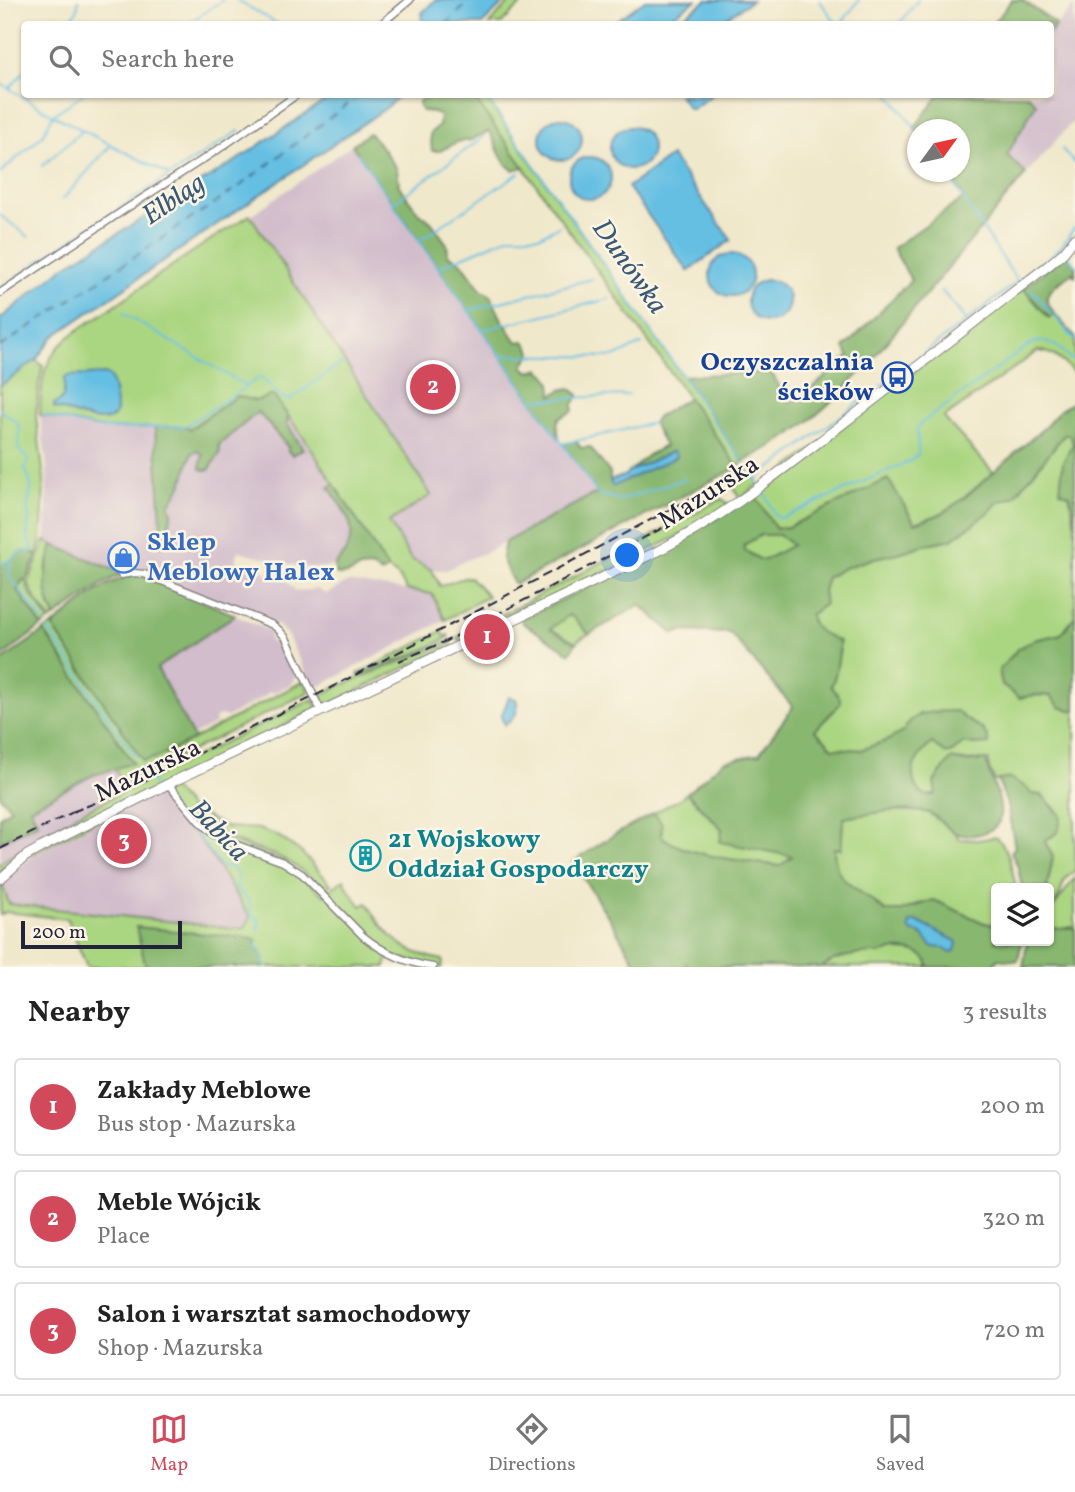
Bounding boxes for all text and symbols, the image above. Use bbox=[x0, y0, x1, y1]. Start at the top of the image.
search box bbox=[21, 21, 1054, 98]
icon: search bbox=[45, 41, 83, 79]
text: Search here bbox=[101, 42, 234, 78]
north arrow bbox=[907, 119, 970, 182]
water label: Elbląg bbox=[135, 165, 213, 235]
water label: Dunówka bbox=[582, 212, 676, 322]
place label: Oczyszczalnia ścieków bbox=[700, 345, 875, 411]
pin: 2 bbox=[410, 361, 456, 413]
bus stop icon: Oczyszczalnia ścieków bbox=[880, 361, 914, 395]
street label: Mazurska bbox=[651, 447, 767, 539]
place label: Sklep Meblowy Halex bbox=[147, 525, 335, 591]
your location bbox=[610, 538, 644, 572]
shop icon: Sklep Meblowy Halex bbox=[107, 541, 141, 575]
pin: 1 bbox=[464, 611, 510, 663]
street label: Mazurska bbox=[89, 730, 207, 812]
water label: Babica bbox=[179, 791, 257, 871]
pin: 3 bbox=[101, 815, 147, 867]
place label: 21 Wojskowy Oddział Gospodarczy bbox=[388, 822, 649, 888]
building icon: 21 Wojskowy Oddział Gospodarczy bbox=[348, 838, 382, 872]
map controls bbox=[991, 883, 1054, 946]
button: layers bbox=[991, 883, 1054, 946]
scale bar bbox=[21, 918, 182, 950]
text: 200 m bbox=[32, 920, 86, 946]
text: Nearby bbox=[28, 992, 130, 1034]
text: 3 results bbox=[962, 997, 1047, 1029]
text: Zakłady Meblowe bbox=[97, 1073, 311, 1109]
text: 1 bbox=[48, 1091, 58, 1123]
text: 200 m bbox=[980, 1091, 1045, 1123]
text: Bus stop · Mazurska bbox=[97, 1109, 296, 1141]
text: Meble Wójcik bbox=[97, 1185, 261, 1221]
text: 2 bbox=[47, 1203, 59, 1235]
text: 320 m bbox=[982, 1203, 1045, 1235]
text: Place bbox=[97, 1221, 150, 1253]
text: Salon i warsztat samochodowy bbox=[97, 1297, 471, 1333]
text: 3 bbox=[47, 1315, 59, 1347]
text: 720 m bbox=[983, 1315, 1045, 1347]
text: Shop · Mazurska bbox=[97, 1333, 263, 1365]
tab: Map bbox=[150, 1410, 188, 1478]
tab: Directions bbox=[489, 1410, 576, 1478]
tab: Saved bbox=[876, 1410, 925, 1478]

